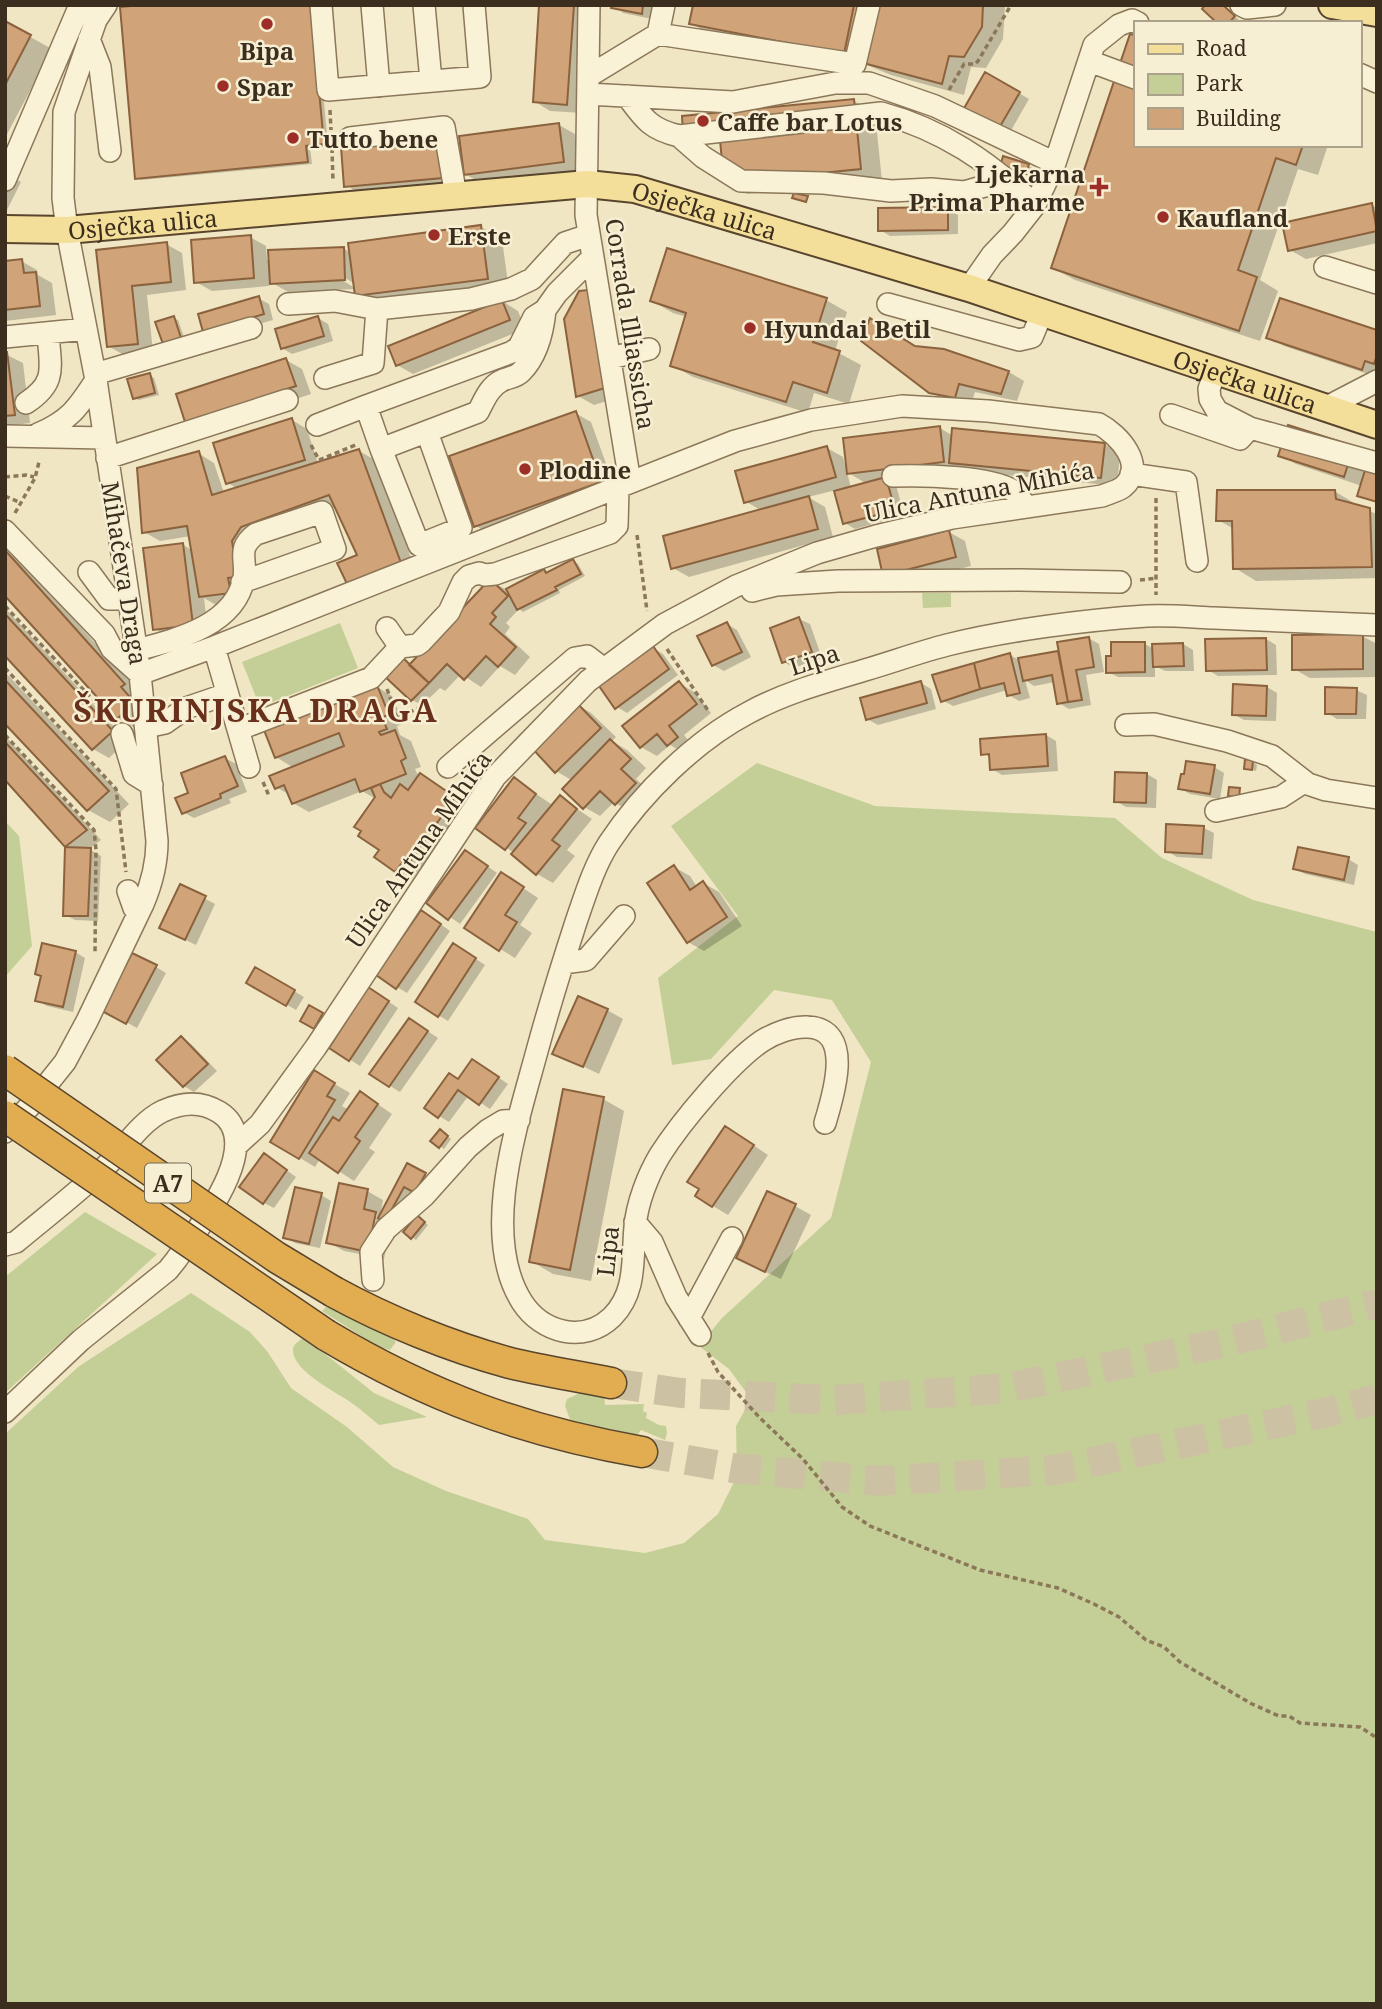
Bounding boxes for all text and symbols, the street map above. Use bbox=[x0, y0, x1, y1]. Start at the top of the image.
marker: Bipa bbox=[259, 16, 275, 32]
legend bbox=[1134, 21, 1361, 147]
place label: Bipa bbox=[240, 34, 294, 67]
text: Road bbox=[1196, 34, 1247, 62]
text: Park bbox=[1196, 69, 1243, 97]
place label: Spar bbox=[237, 70, 294, 103]
marker: Spar bbox=[215, 78, 231, 94]
text: Building bbox=[1196, 104, 1281, 132]
place label: Caffe bar Lotus bbox=[717, 105, 902, 138]
marker: Caffe bar Lotus bbox=[695, 113, 711, 129]
place label: Tutto bene bbox=[307, 122, 438, 155]
marker: Tutto bene bbox=[285, 130, 301, 146]
place label: Ljekarna Prima Pharme bbox=[909, 157, 1085, 218]
street label: Osječka ulica bbox=[628, 173, 781, 247]
marker: Ljekarna Prima Pharme bbox=[1091, 179, 1107, 195]
street label: Osječka ulica bbox=[67, 200, 219, 246]
place label: Kaufland bbox=[1177, 201, 1289, 234]
marker: Kaufland bbox=[1155, 209, 1171, 225]
street label: Corrada Illiassicha bbox=[598, 216, 664, 432]
place label: Erste bbox=[448, 219, 511, 252]
marker: Erste bbox=[426, 227, 442, 243]
place label: Hyundai Betil bbox=[764, 312, 931, 345]
marker: Hyundai Betil bbox=[742, 320, 758, 336]
street label: Osječka ulica bbox=[1169, 341, 1322, 420]
place label: Plodine bbox=[539, 453, 631, 486]
street label: Ulica Antuna Mihića bbox=[861, 453, 1097, 529]
marker: Plodine bbox=[517, 461, 533, 477]
street label: Mihačeva Draga bbox=[94, 479, 156, 667]
street label: Lipa bbox=[785, 635, 843, 683]
district label: ŠKURINJSKA DRAGA bbox=[73, 688, 439, 731]
street label: Ulica Antuna Mihića bbox=[337, 744, 499, 954]
road number: A7 bbox=[145, 1164, 191, 1202]
street label: Lipa bbox=[588, 1224, 626, 1278]

